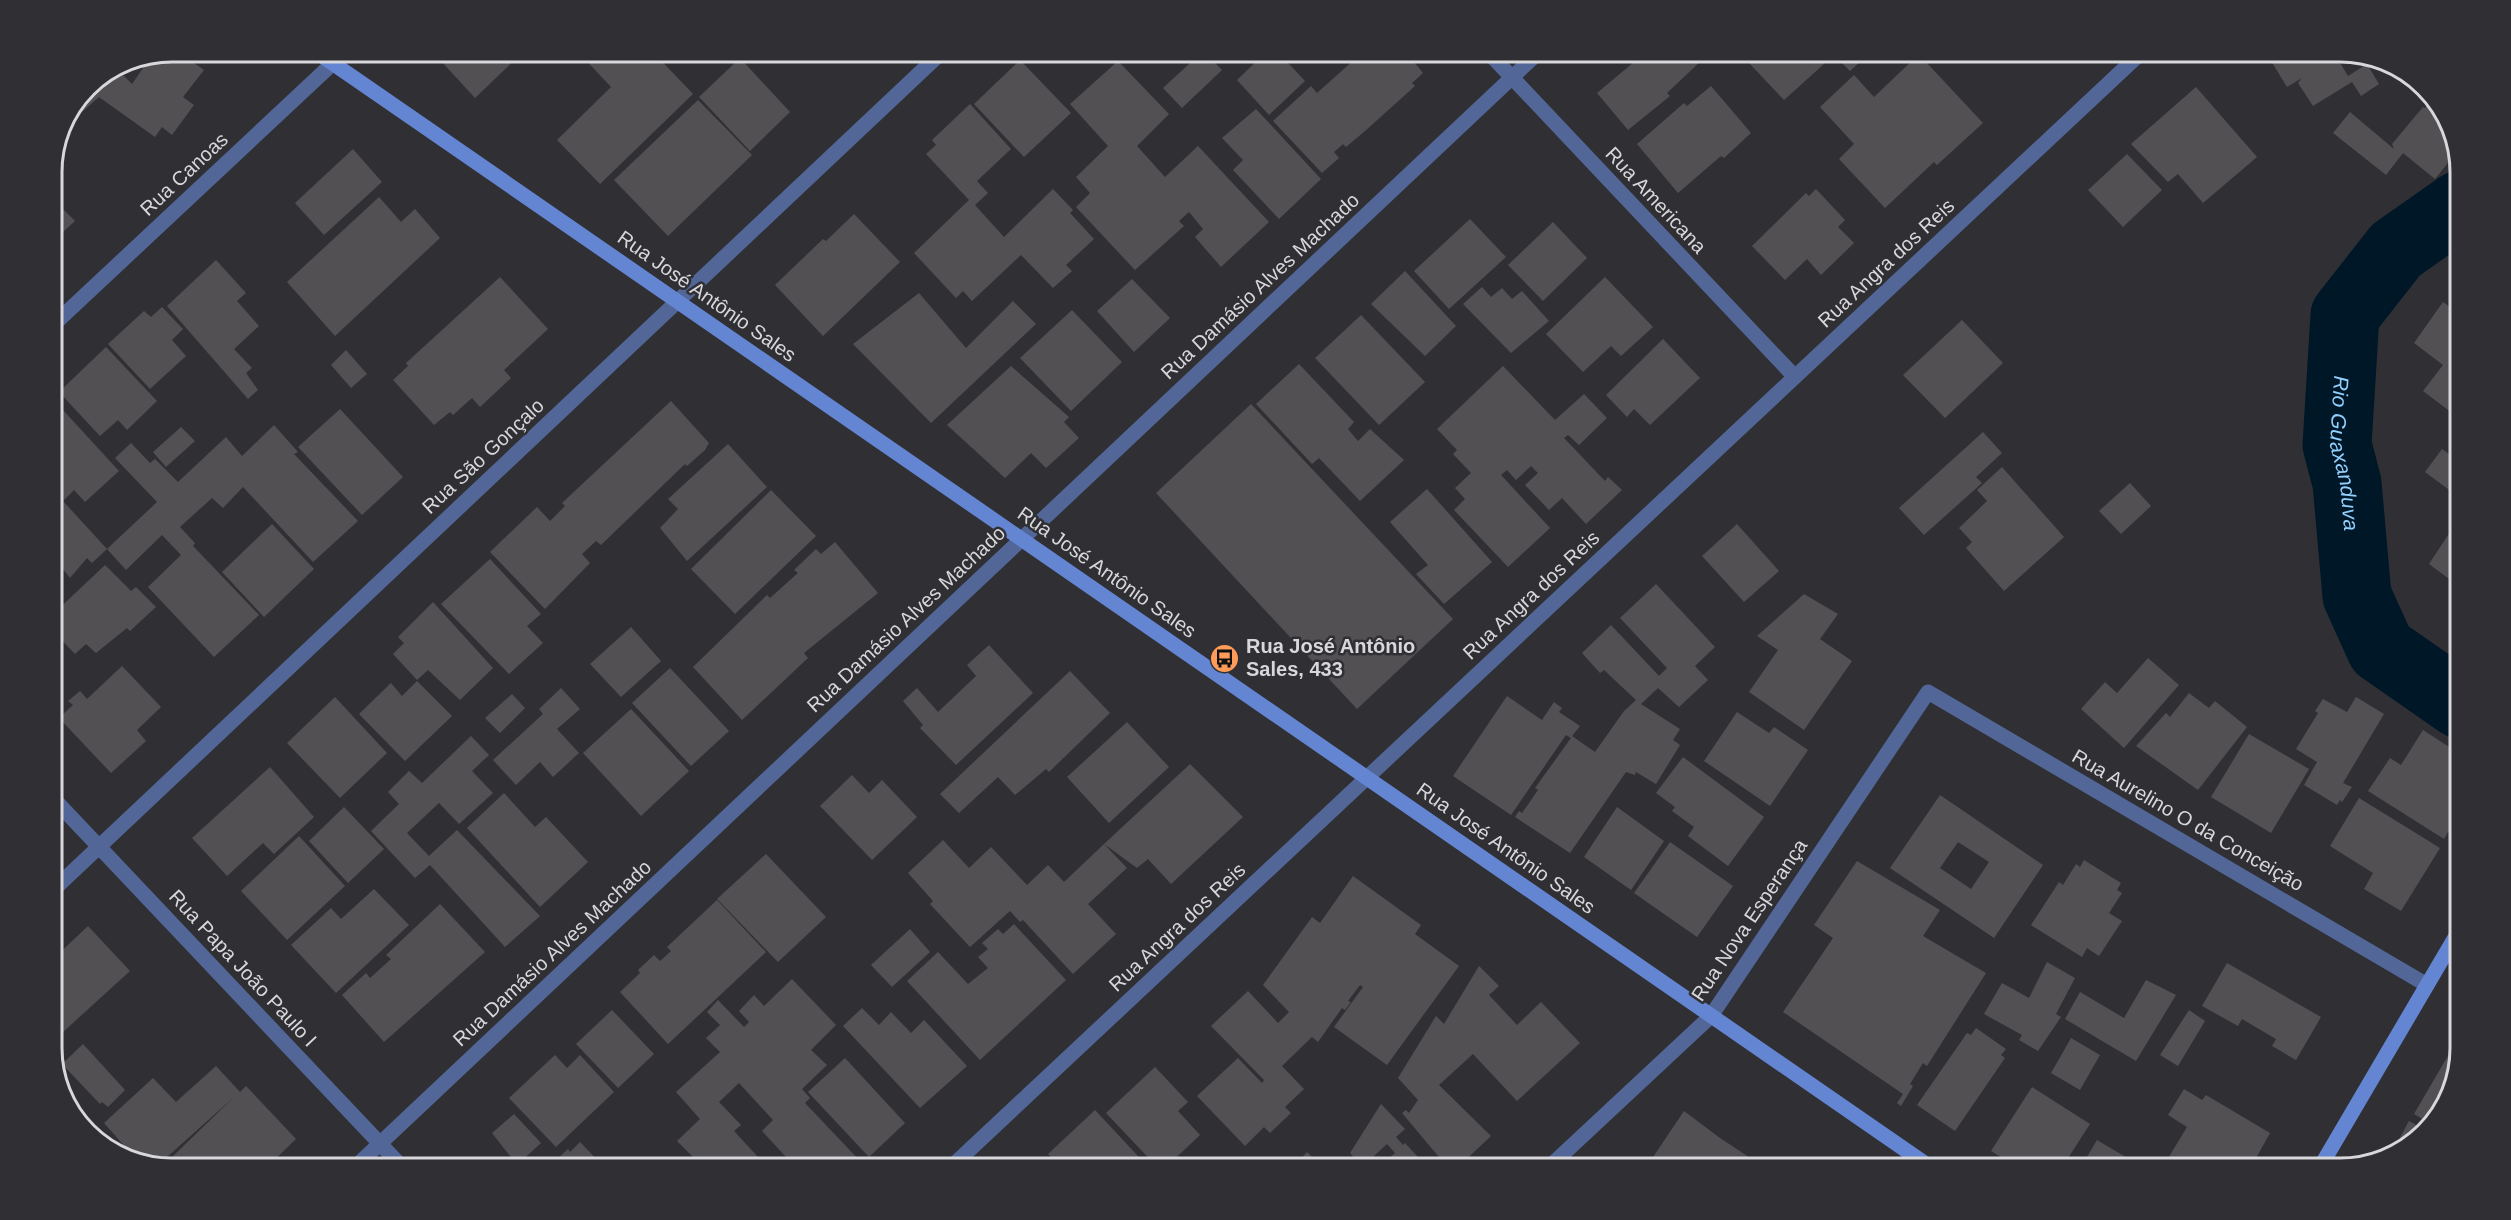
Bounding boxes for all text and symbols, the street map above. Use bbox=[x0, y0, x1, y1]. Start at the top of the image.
street label: Rua Canoas bbox=[136, 128, 232, 220]
street label: Rua Americana bbox=[1601, 142, 1711, 258]
street label: Rua Damásio Alves Machado bbox=[1157, 188, 1363, 384]
street label: Rua Angra dos Reis bbox=[1813, 194, 1959, 332]
street label: Rua José Antônio Sales bbox=[614, 226, 800, 366]
water label: Rio Guaxanduva bbox=[2325, 375, 2363, 532]
street label: Rua São Gonçalo bbox=[418, 394, 548, 518]
street label: Rua José Antônio Sales bbox=[1014, 502, 1200, 642]
street label: Rua Damásio Alves Machado bbox=[803, 521, 1009, 717]
street label: Rua Angra dos Reis bbox=[1458, 526, 1604, 664]
place label: Rua José Antônio Sales, 433 bbox=[1246, 635, 1415, 680]
bus stop icon: Rua José Antônio Sales, 433 bbox=[1209, 642, 1241, 674]
street label: Rua Aurelino O da Conceição bbox=[2068, 745, 2308, 895]
street label: Rua José Antônio Sales bbox=[1413, 778, 1599, 918]
street label: Rua Nova Esperança bbox=[1687, 834, 1812, 1005]
street label: Rua Damásio Alves Machado bbox=[449, 855, 655, 1051]
street label: Rua Angra dos Reis bbox=[1104, 858, 1250, 996]
street label: Rua Papa João Paulo I bbox=[165, 885, 321, 1051]

